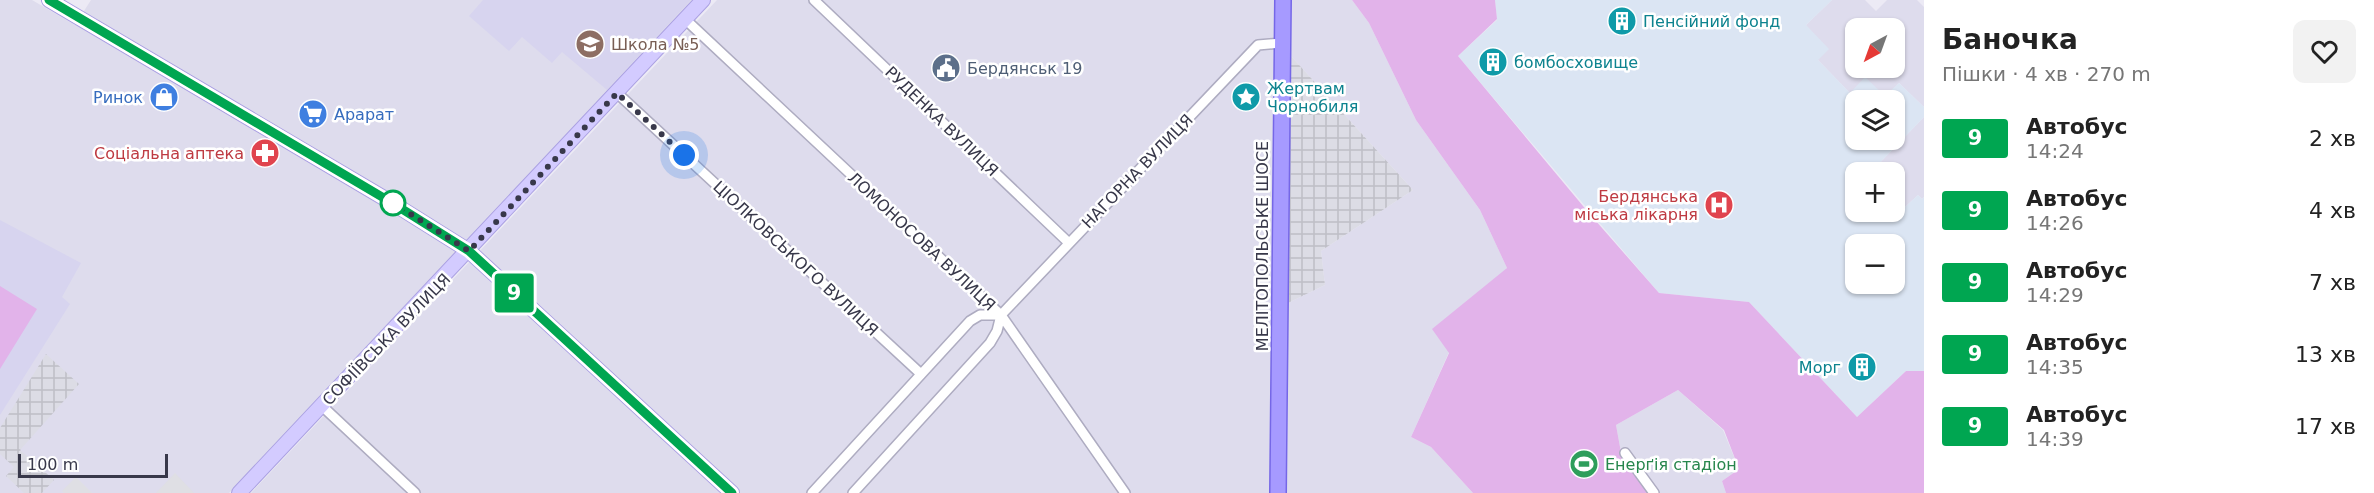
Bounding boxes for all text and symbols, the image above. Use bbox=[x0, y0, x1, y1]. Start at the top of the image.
building icon: Пенсійний фонд bbox=[1606, 5, 1638, 37]
place label: Пенсійний фонд bbox=[1643, 12, 1780, 31]
north arrow bbox=[1845, 18, 1905, 78]
map controls bbox=[1845, 18, 1905, 294]
button: heart bbox=[2293, 20, 2356, 83]
text: Баночка bbox=[1942, 23, 2078, 56]
school or university icon: Школа №5 bbox=[574, 28, 606, 60]
place label: Школа №5 bbox=[611, 35, 700, 54]
building icon: бомбосховище bbox=[1477, 46, 1509, 78]
public building icon: Бердянськ 19 bbox=[930, 52, 962, 84]
place label: бомбосховище bbox=[1514, 53, 1638, 72]
place label: Бердянськ 19 bbox=[967, 59, 1082, 78]
text: Пішки · 4 хв · 270 m bbox=[1942, 62, 2151, 86]
street label: РУДЕНКА ВУЛИЦЯ bbox=[881, 63, 1002, 180]
place label: Жертвам Чорнобиля bbox=[1267, 79, 1358, 116]
shop icon: Ринок bbox=[148, 81, 180, 113]
place icon: Жертвам Чорнобиля bbox=[1230, 81, 1262, 113]
place label: Ринок bbox=[93, 88, 143, 107]
button: layers bbox=[1845, 90, 1905, 150]
supermarket icon: Арарат bbox=[297, 98, 329, 130]
place label: Арарат bbox=[334, 105, 394, 124]
street label: НАГОРНА ВУЛИЦЯ bbox=[1078, 110, 1197, 232]
text: Автобус bbox=[2026, 114, 2128, 139]
text: 9 bbox=[1968, 126, 1982, 150]
text: 2 хв bbox=[2309, 126, 2356, 151]
pharmacy icon: Соціальна аптека bbox=[249, 137, 281, 169]
text: 14:24 bbox=[2026, 139, 2084, 163]
your location bbox=[669, 140, 699, 170]
street label: МЕЛІТОПОЛЬСЬКЕ ШОСЕ bbox=[1253, 141, 1272, 351]
place label: Соціальна аптека bbox=[94, 144, 244, 163]
button: + bbox=[1845, 162, 1905, 222]
street label: ЛОМОНОСОВА ВУЛИЦЯ bbox=[844, 168, 999, 315]
street label: ЦІОЛКОВСЬКОГО ВУЛИЦЯ bbox=[709, 177, 882, 340]
text: Автобус bbox=[2026, 186, 2128, 211]
place label: Бердянська міська лікарня bbox=[1574, 187, 1698, 224]
hospital icon: Бердянська міська лікарня bbox=[1703, 189, 1735, 221]
unlabelled marker bbox=[380, 190, 406, 216]
text: 9 bbox=[1968, 198, 1982, 222]
text: 4 хв bbox=[2309, 198, 2356, 223]
text: 14:26 bbox=[2026, 211, 2084, 235]
button: − bbox=[1845, 234, 1905, 294]
text: Автобус bbox=[2026, 258, 2128, 283]
street label: СОФІЇВСЬКА ВУЛИЦЯ bbox=[318, 270, 454, 409]
text: 9 bbox=[1968, 270, 1982, 294]
text: 7 хв bbox=[2309, 270, 2356, 295]
line badge: 9 bbox=[494, 274, 534, 312]
text: 9 bbox=[507, 281, 521, 305]
text: 14:29 bbox=[2026, 283, 2084, 307]
text: Автобус bbox=[2026, 330, 2128, 355]
text: 9 bbox=[1968, 342, 1982, 366]
text: 13 хв bbox=[2295, 342, 2356, 367]
building icon: Морг bbox=[1846, 351, 1878, 383]
text: 14:35 bbox=[2026, 355, 2084, 379]
place label: Морг bbox=[1799, 358, 1841, 377]
text: Автобус bbox=[2026, 402, 2128, 427]
text: 9 bbox=[1968, 414, 1982, 438]
text: 17 хв bbox=[2295, 414, 2356, 439]
text: 14:39 bbox=[2026, 427, 2084, 451]
sports icon: Енерґія стадіон bbox=[1568, 448, 1600, 480]
scale bar bbox=[18, 451, 168, 478]
text: 100 m bbox=[27, 455, 78, 474]
place label: Енерґія стадіон bbox=[1605, 455, 1737, 474]

